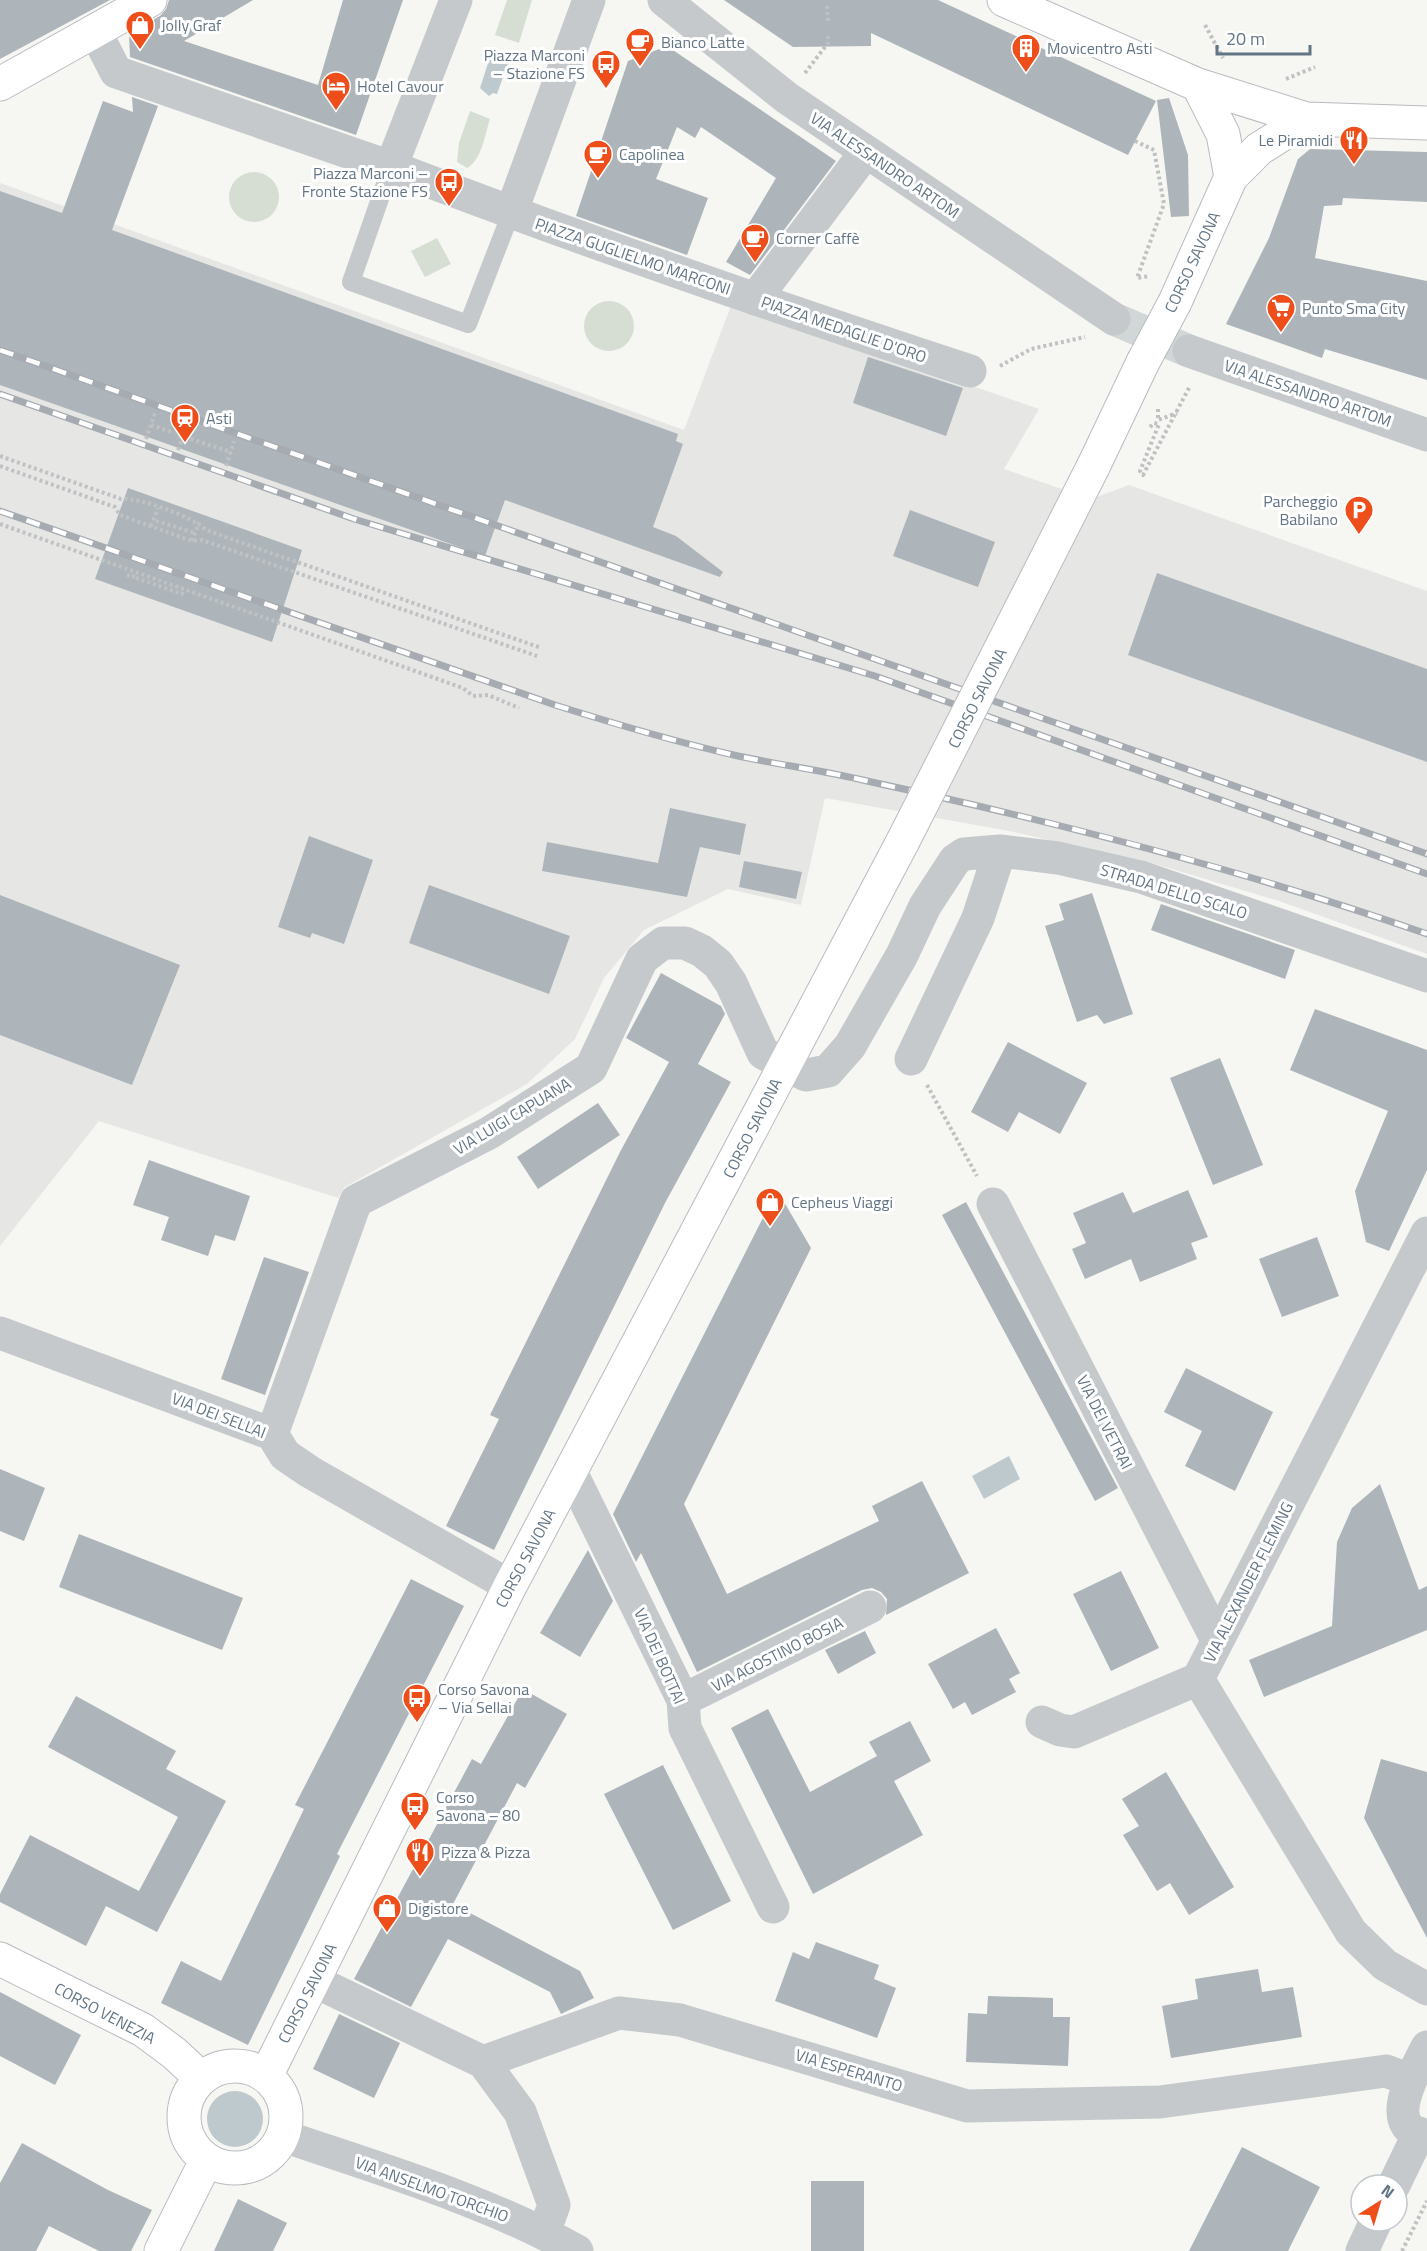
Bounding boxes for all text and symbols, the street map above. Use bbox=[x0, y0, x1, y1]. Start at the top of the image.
shop icon: Jolly Graf bbox=[124, 9, 156, 51]
place label: Jolly Graf bbox=[161, 13, 222, 37]
scale bar bbox=[1217, 18, 1310, 56]
text: 20 m bbox=[1226, 25, 1265, 52]
cafe icon: Bianco Latte bbox=[624, 26, 656, 68]
place label: Bianco Latte bbox=[661, 30, 745, 54]
building icon: Movicentro Asti bbox=[1010, 32, 1042, 74]
place label: Movicentro Asti bbox=[1047, 36, 1152, 60]
place label: Piazza Marconi – Stazione FS bbox=[484, 43, 585, 85]
bus stop icon: Piazza Marconi – Stazione FS bbox=[590, 48, 622, 90]
hotel icon: Hotel Cavour bbox=[320, 70, 352, 112]
place label: Hotel Cavour bbox=[357, 74, 444, 98]
street label: VIA ALESSANDRO ARTOM bbox=[806, 106, 964, 224]
restaurant icon: Le Piramidi bbox=[1338, 124, 1370, 166]
place label: Le Piramidi bbox=[1258, 128, 1333, 152]
cafe icon: Capolinea bbox=[582, 138, 614, 180]
place label: Capolinea bbox=[619, 142, 685, 166]
place label: Piazza Marconi – Fronte Stazione FS bbox=[302, 161, 428, 203]
bus stop icon: Piazza Marconi – Fronte Stazione FS bbox=[433, 166, 465, 208]
street label: CORSO SAVONA bbox=[1158, 207, 1226, 317]
street label: PIAZZA GUGLIELMO MARCONI bbox=[532, 211, 734, 301]
cafe icon: Corner Caffè bbox=[739, 222, 771, 264]
place label: Corner Caffè bbox=[776, 226, 860, 250]
street label: PIAZZA MEDAGLIE D'ORO bbox=[758, 289, 930, 369]
supermarket icon: Punto Sma City bbox=[1265, 292, 1297, 334]
place label: Punto Sma City bbox=[1302, 296, 1406, 320]
street label: VIA ALESSANDRO ARTOM bbox=[1221, 353, 1395, 433]
station icon: Asti bbox=[169, 402, 201, 444]
place label: Asti bbox=[206, 406, 232, 430]
place label: Parcheggio Babilano bbox=[1263, 489, 1338, 531]
parking icon: Parcheggio Babilano bbox=[1343, 494, 1375, 536]
street label: CORSO SAVONA bbox=[941, 643, 1013, 752]
street label: STRADA DELLO SCALO bbox=[1098, 857, 1250, 925]
street label: VIA LUIGI CAPUANA bbox=[449, 1071, 576, 1161]
street label: CORSO SAVONA bbox=[716, 1073, 788, 1182]
shop icon: Cepheus Viaggi bbox=[754, 1186, 786, 1228]
place label: Cepheus Viaggi bbox=[791, 1190, 893, 1214]
street label: VIA DEI VETRAI bbox=[1071, 1371, 1139, 1473]
street label: VIA DEI SELLAI bbox=[168, 1386, 270, 1444]
street label: VIA ALEXANDER FLEMING bbox=[1197, 1498, 1299, 1666]
street label: CORSO SAVONA bbox=[489, 1504, 561, 1612]
street label: VIA DEI BOTTAI bbox=[628, 1604, 692, 1708]
street label: VIA AGOSTINO BOSIA bbox=[707, 1610, 847, 1698]
place label: Corso Savona – Via Sellai bbox=[438, 1677, 529, 1719]
bus stop icon: Corso Savona – Via Sellai bbox=[401, 1682, 433, 1724]
place label: Corso Savona – 80 bbox=[436, 1785, 520, 1827]
bus stop icon: Corso Savona – 80 bbox=[399, 1790, 431, 1832]
restaurant icon: Pizza & Pizza bbox=[404, 1836, 436, 1878]
place label: Pizza & Pizza bbox=[441, 1840, 530, 1864]
shop icon: Digistore bbox=[371, 1892, 403, 1934]
place label: Digistore bbox=[408, 1896, 469, 1920]
street label: CORSO SAVONA bbox=[271, 1938, 343, 2047]
street label: CORSO VENEZIA bbox=[50, 1976, 160, 2050]
street label: VIA ESPERANTO bbox=[792, 2042, 906, 2098]
street label: VIA ANSELMO TORCHIO bbox=[352, 2150, 512, 2228]
north arrow bbox=[1349, 2173, 1409, 2233]
text: N bbox=[1376, 2178, 1400, 2204]

